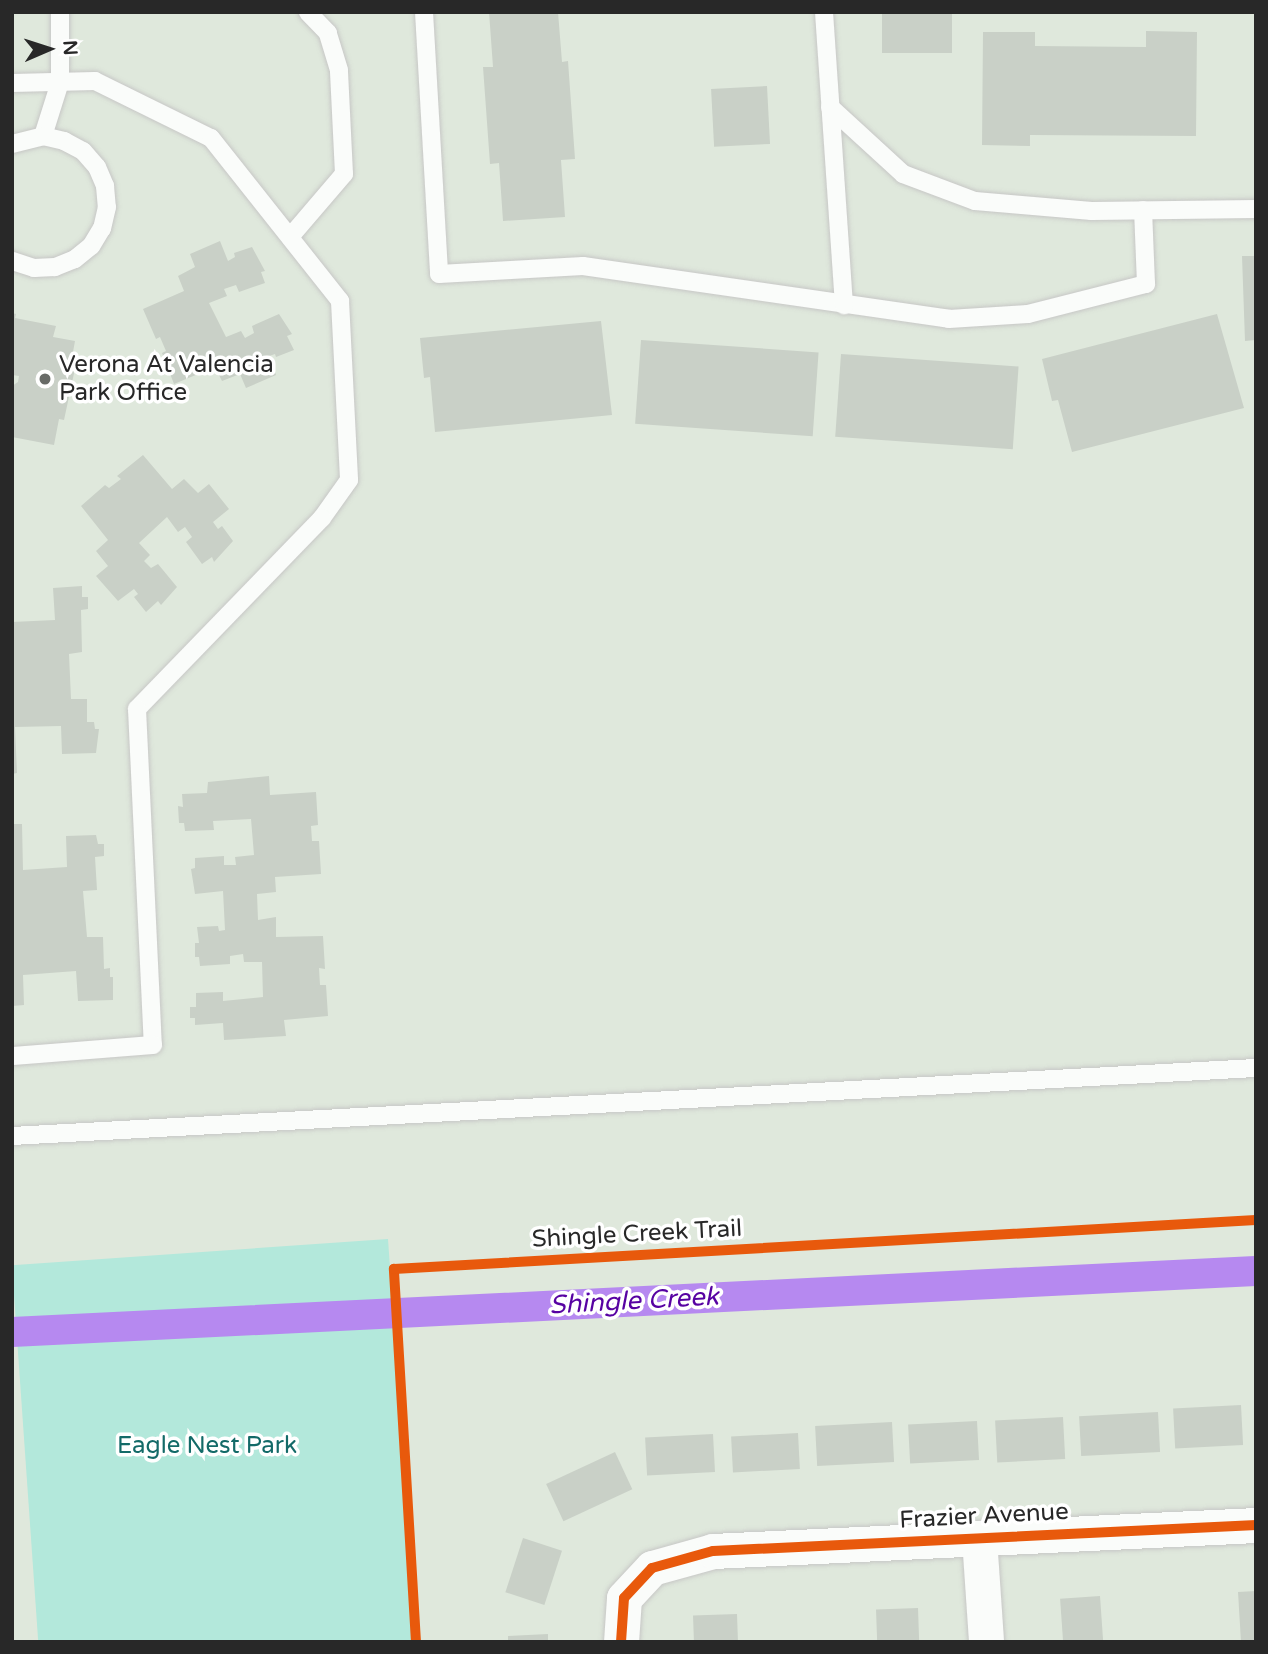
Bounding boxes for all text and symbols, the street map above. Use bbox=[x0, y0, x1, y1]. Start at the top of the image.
north arrow bbox=[14, 14, 84, 84]
text: N bbox=[59, 40, 81, 56]
place label: Verona At Valencia Park Office bbox=[59, 351, 274, 407]
marker: Verona At Valencia Park Office bbox=[37, 371, 53, 387]
street label: Shingle Creek Trail bbox=[531, 1214, 743, 1254]
water label: Shingle Creek bbox=[549, 1281, 719, 1321]
park label: Eagle Nest Park bbox=[117, 1432, 297, 1460]
street label: Frazier Avenue bbox=[899, 1497, 1069, 1535]

